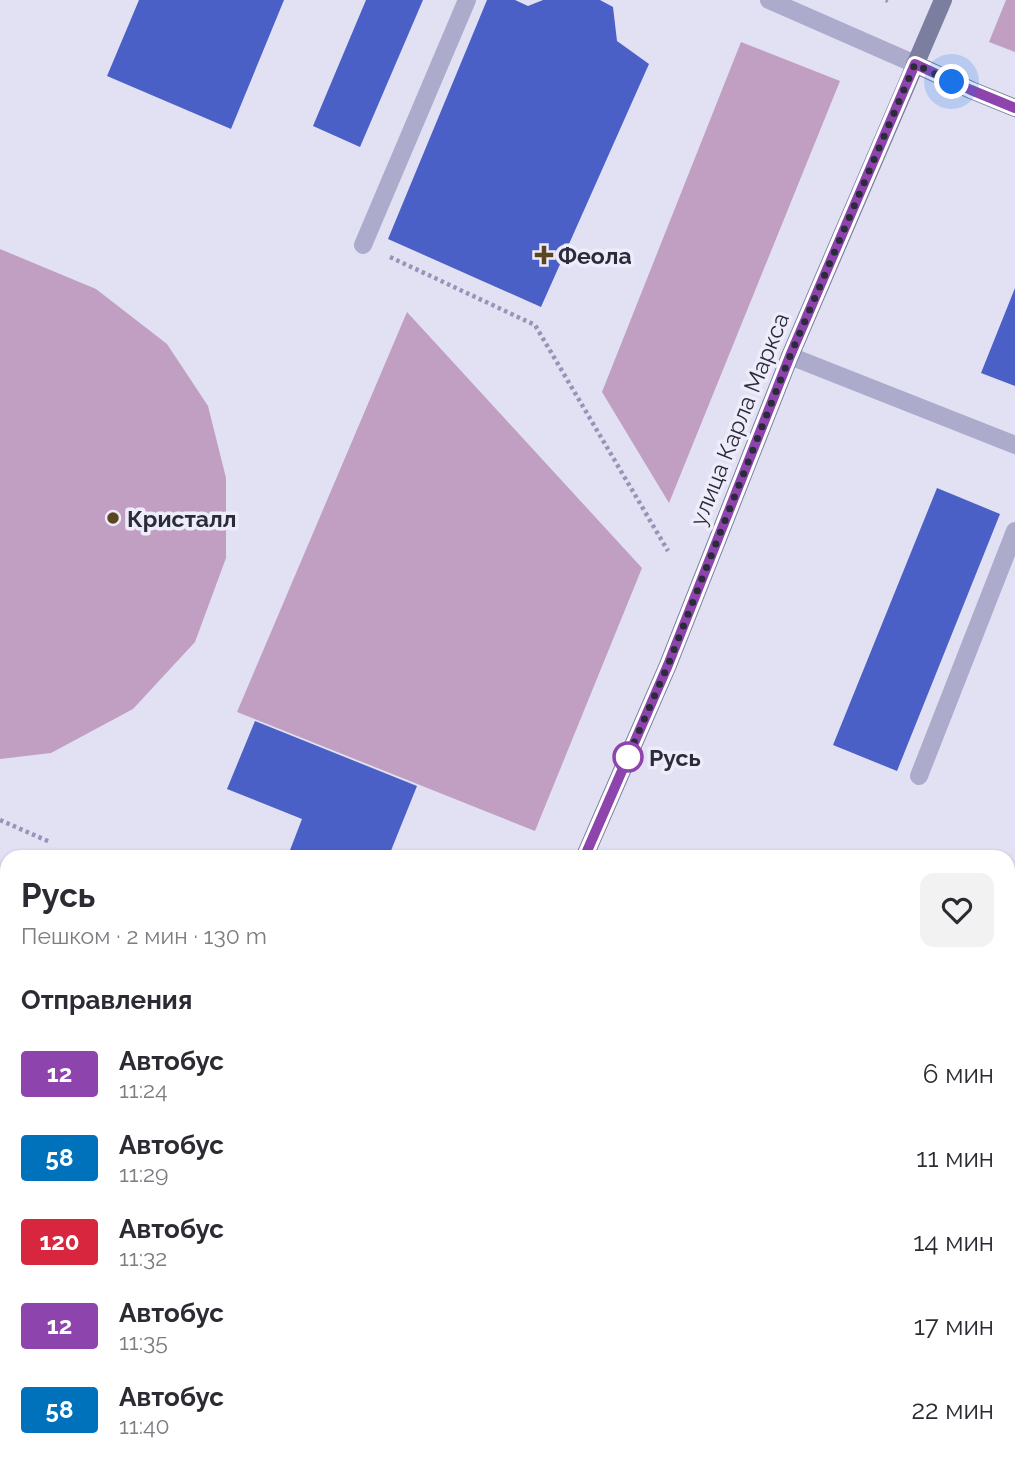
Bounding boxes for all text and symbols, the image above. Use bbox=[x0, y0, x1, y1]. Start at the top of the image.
your location bbox=[934, 64, 969, 99]
place label: Феола bbox=[558, 242, 632, 269]
marker: Феола bbox=[536, 247, 552, 263]
street label: улица Карла Маркса bbox=[684, 309, 794, 529]
place label: Кристалл bbox=[127, 505, 236, 532]
marker: Кристалл bbox=[105, 510, 121, 526]
marker: Русь bbox=[613, 742, 643, 772]
place label: Русь bbox=[649, 744, 701, 771]
button: heart bbox=[920, 873, 994, 947]
text: Русь bbox=[21, 876, 95, 915]
text: Пешком · 2 мин · 130 m bbox=[21, 922, 267, 949]
text: Отправления bbox=[21, 985, 192, 1015]
text: Автобус bbox=[119, 1046, 224, 1076]
text: 12 bbox=[47, 1059, 72, 1088]
text: 6 мин bbox=[923, 1059, 994, 1089]
text: 11:24 bbox=[119, 1076, 168, 1103]
text: Автобус bbox=[119, 1130, 224, 1160]
text: 58 bbox=[46, 1143, 73, 1172]
text: 11 мин bbox=[916, 1143, 994, 1173]
text: 11:29 bbox=[119, 1160, 168, 1187]
text: Автобус bbox=[119, 1214, 224, 1244]
text: 120 bbox=[39, 1227, 80, 1256]
text: 14 мин bbox=[913, 1227, 994, 1257]
text: 11:32 bbox=[119, 1244, 167, 1271]
text: Автобус bbox=[119, 1298, 224, 1328]
text: 12 bbox=[47, 1311, 72, 1340]
text: 17 мин bbox=[914, 1311, 994, 1341]
text: 11:35 bbox=[119, 1328, 168, 1355]
text: Автобус bbox=[119, 1382, 224, 1412]
text: 58 bbox=[46, 1395, 73, 1424]
text: 22 мин bbox=[911, 1395, 994, 1425]
text: 11:40 bbox=[119, 1412, 170, 1439]

